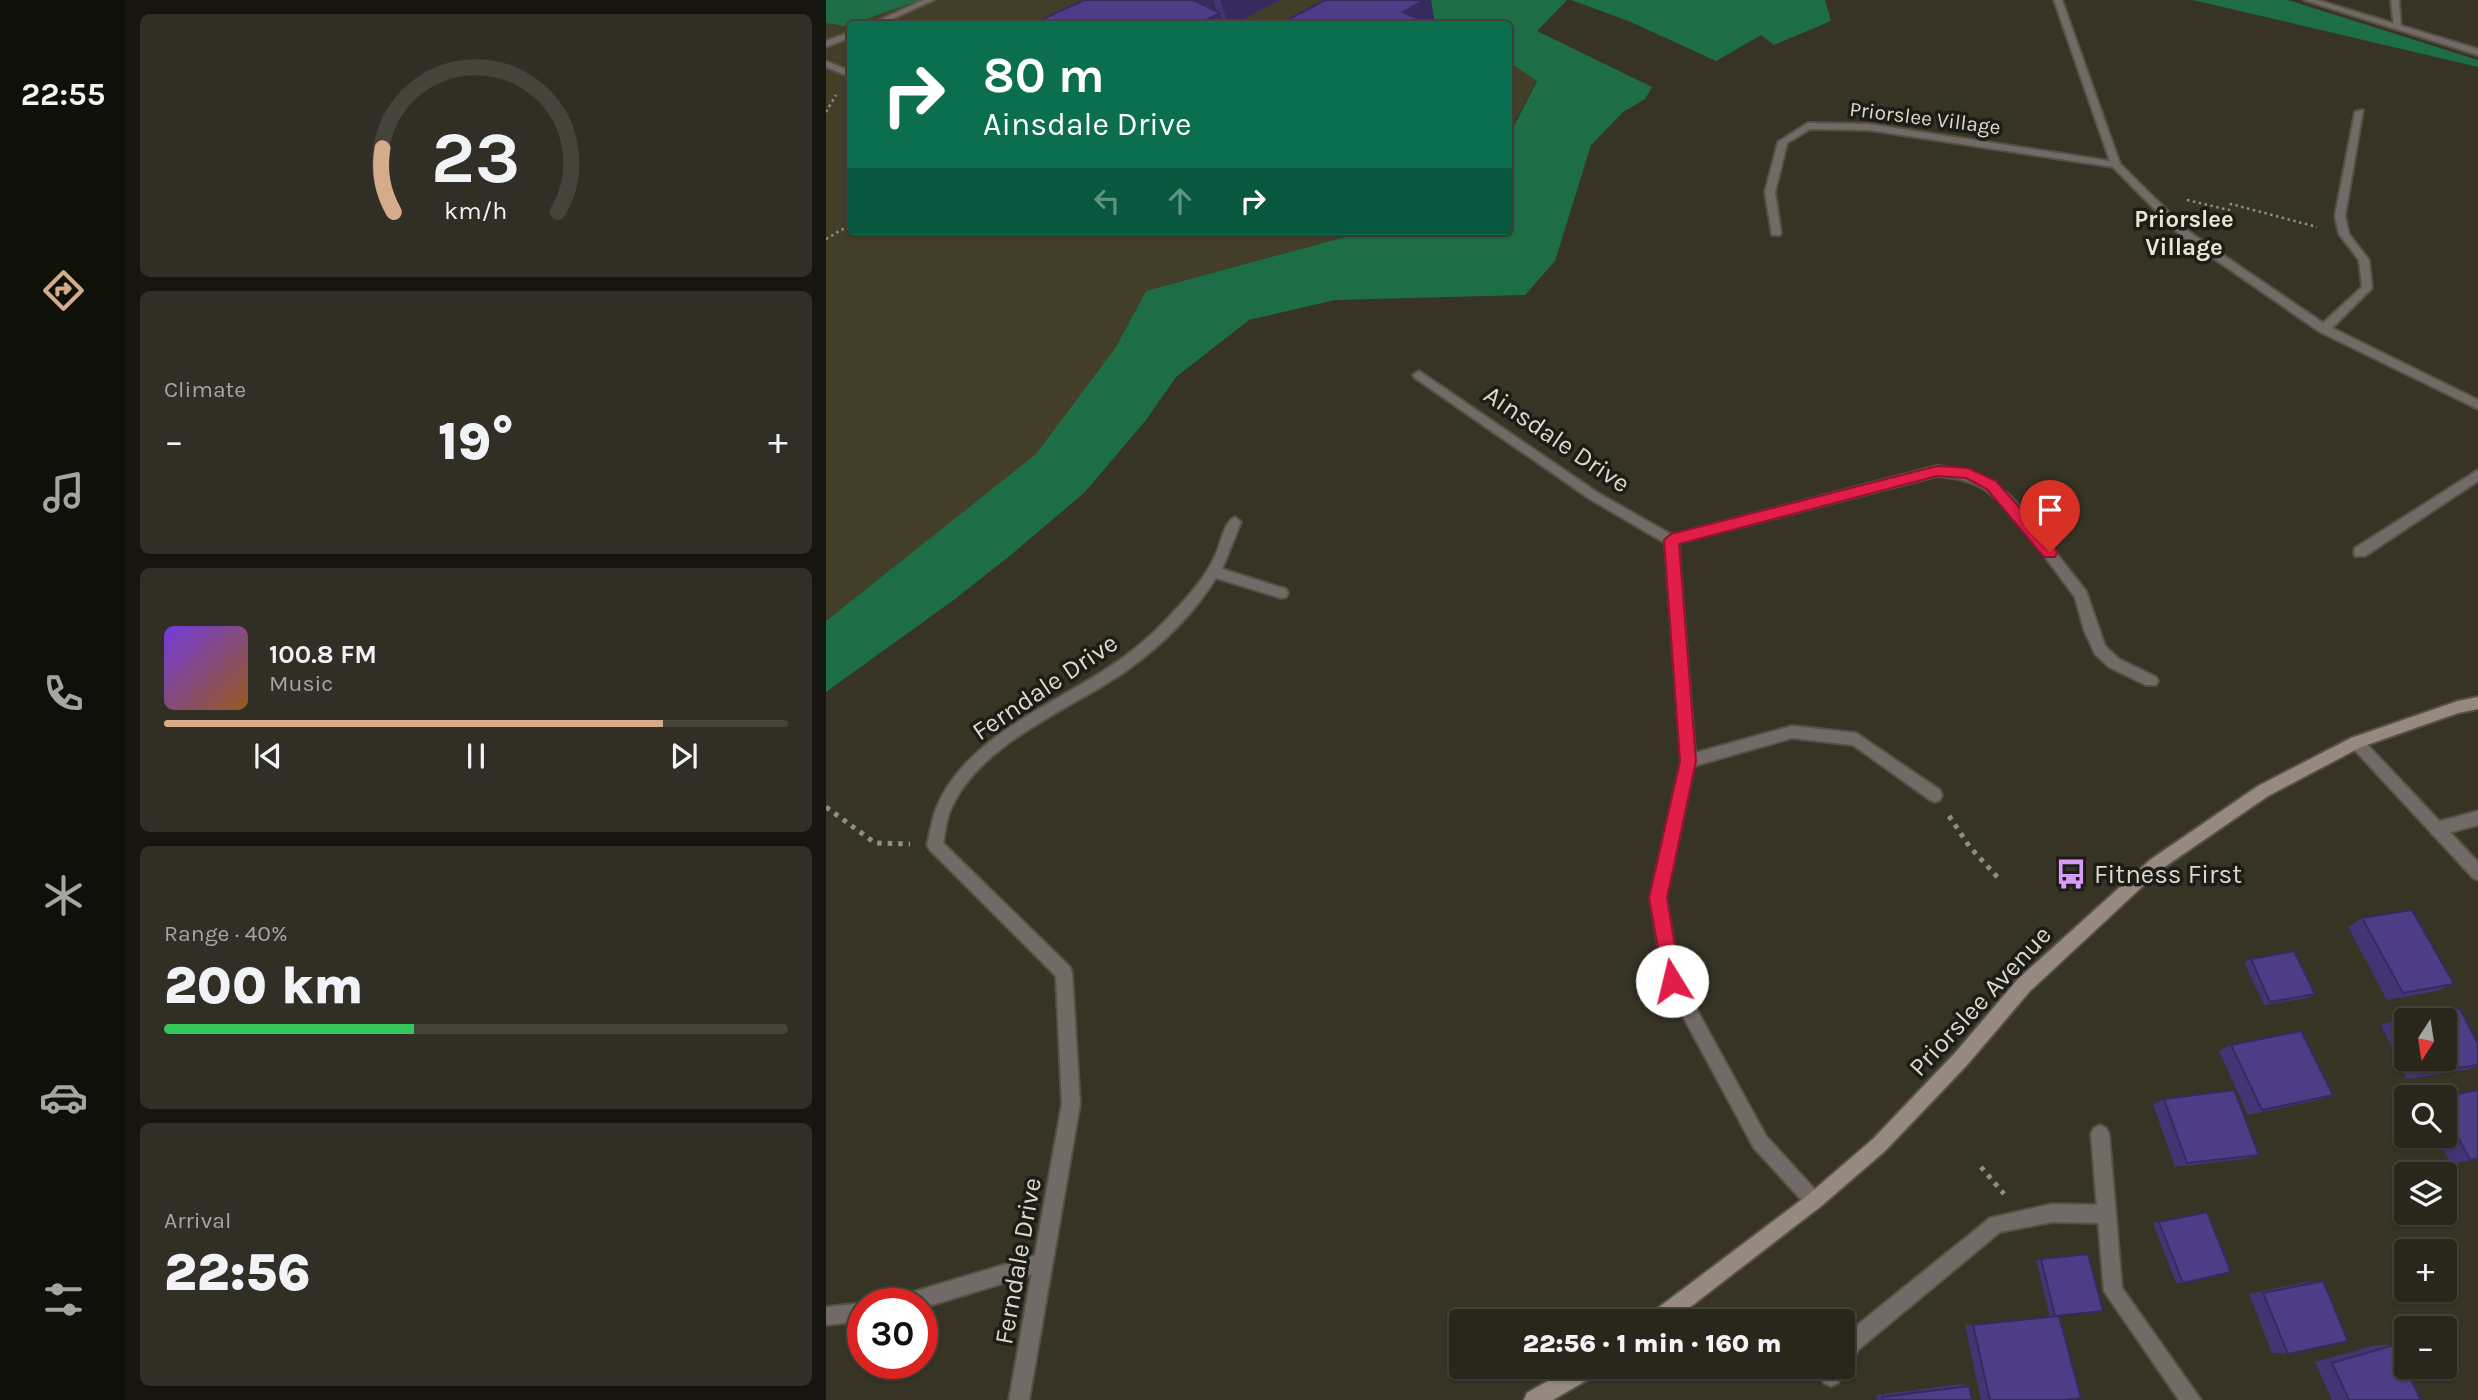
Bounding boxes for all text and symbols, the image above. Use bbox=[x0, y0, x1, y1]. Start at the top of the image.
text: 80 m bbox=[983, 47, 1105, 104]
icon: right bbox=[868, 49, 959, 140]
text: 22:55 bbox=[21, 76, 105, 113]
street label: Priorslee Village bbox=[1848, 97, 2002, 139]
text: Ainsdale Drive bbox=[983, 106, 1191, 143]
text: 23 bbox=[431, 115, 521, 200]
icon: left bbox=[1088, 182, 1126, 220]
icon: ahead bbox=[1161, 182, 1199, 220]
icon: right bbox=[1234, 182, 1272, 220]
text: km/h bbox=[444, 195, 508, 224]
district label: Priorslee Village bbox=[2134, 205, 2234, 261]
icon: directions bbox=[39, 266, 88, 315]
text: Climate bbox=[164, 376, 246, 403]
street label: Ainsdale Drive bbox=[1478, 379, 1636, 499]
text: 19° bbox=[438, 411, 514, 472]
text: − bbox=[164, 419, 184, 464]
text: + bbox=[768, 419, 788, 464]
icon: music bbox=[39, 468, 88, 517]
pin bbox=[2020, 480, 2080, 552]
icon: arrive bbox=[2031, 491, 2069, 529]
street label: Ferndale Drive bbox=[966, 627, 1124, 747]
text: 100.8 FM bbox=[269, 639, 377, 670]
icon: phone bbox=[39, 669, 88, 718]
text: Music bbox=[269, 670, 333, 697]
icon: previous bbox=[249, 737, 287, 775]
icon: pause bbox=[457, 737, 495, 775]
icon: next bbox=[665, 737, 703, 775]
bus stop icon: Fitness First bbox=[2054, 857, 2088, 891]
place label: Fitness First bbox=[2094, 859, 2242, 890]
icon: climate bbox=[39, 871, 88, 920]
street label: Priorslee Avenue bbox=[1902, 919, 2058, 1083]
text: Range · 40% bbox=[164, 920, 288, 947]
position arrow bbox=[1635, 944, 1709, 1018]
text: 200 km bbox=[164, 955, 363, 1016]
north arrow bbox=[2394, 1008, 2457, 1071]
map controls bbox=[2394, 1008, 2457, 1379]
icon: car bbox=[39, 1073, 88, 1122]
button: search bbox=[2394, 1085, 2457, 1148]
button: layers bbox=[2394, 1162, 2457, 1225]
street label: Ferndale Drive bbox=[988, 1175, 1048, 1347]
text: Arrival bbox=[164, 1207, 231, 1234]
button: + bbox=[2394, 1239, 2457, 1302]
text: 22:56 bbox=[164, 1242, 311, 1303]
icon: filters bbox=[39, 1275, 88, 1324]
speed limit sign: 30 bbox=[847, 1288, 938, 1379]
button: − bbox=[2394, 1316, 2457, 1379]
text: 22:56 · 1 min · 160 m bbox=[1523, 1328, 1781, 1359]

